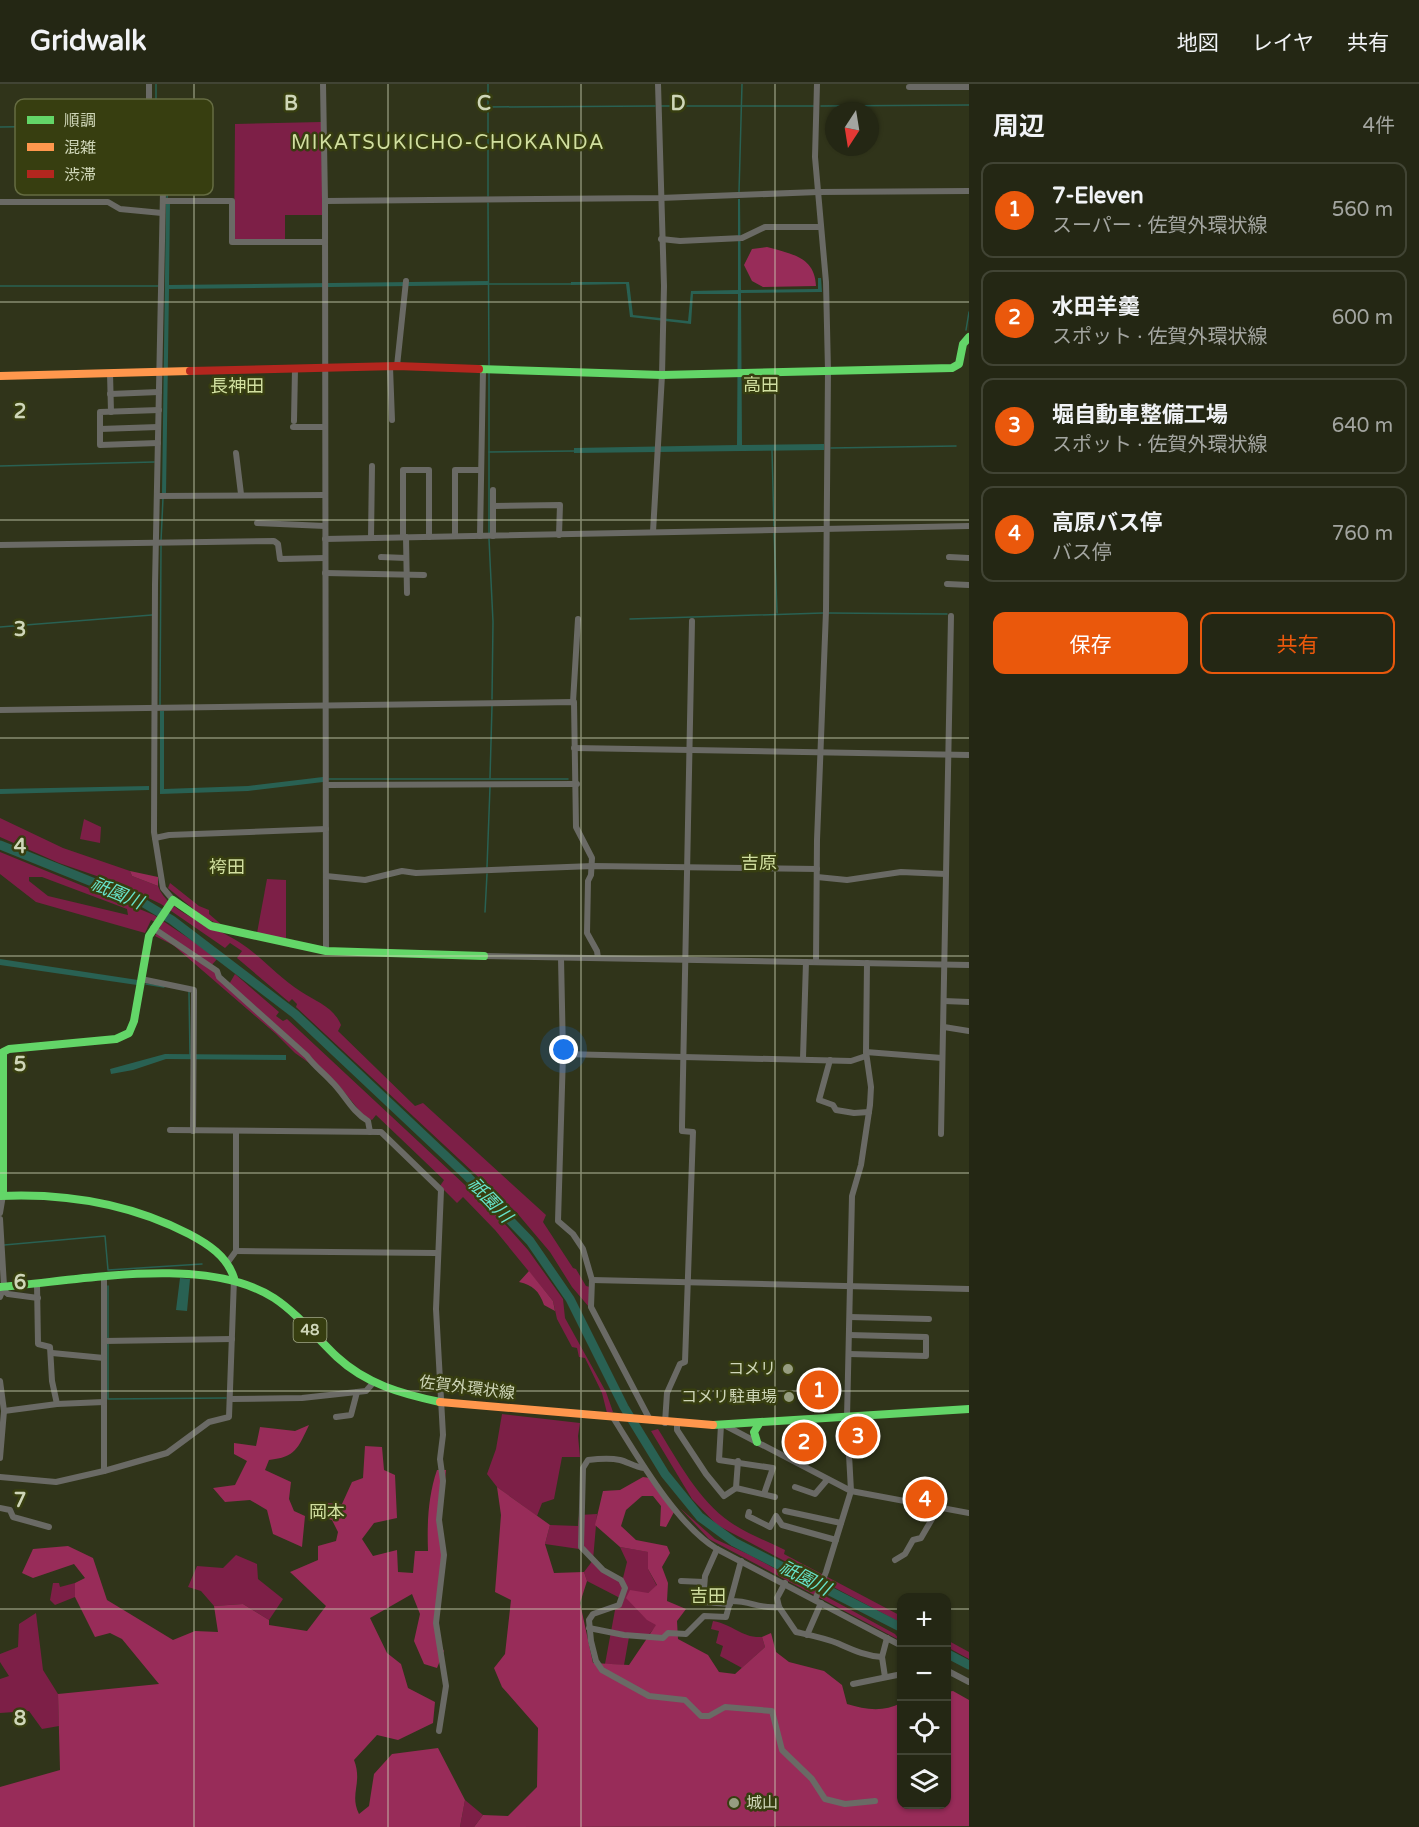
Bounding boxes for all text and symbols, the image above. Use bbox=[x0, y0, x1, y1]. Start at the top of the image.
text: Gridwalk bbox=[30, 24, 147, 58]
text: 地図 bbox=[1177, 31, 1219, 56]
text: レイヤ bbox=[1252, 31, 1314, 56]
text: 共有 bbox=[1347, 31, 1389, 56]
text: B bbox=[284, 92, 298, 116]
text: C bbox=[477, 92, 491, 116]
text: D bbox=[670, 92, 686, 116]
legend bbox=[15, 99, 213, 195]
north arrow bbox=[825, 102, 879, 156]
text: 順調 bbox=[64, 111, 96, 131]
text: 周辺 bbox=[993, 111, 1045, 142]
text: 4件 bbox=[1362, 114, 1395, 138]
district label: MIKATSUKICHO-CHOKANDA bbox=[291, 131, 605, 155]
text: 混雑 bbox=[64, 138, 96, 158]
text: 渋滞 bbox=[64, 165, 96, 185]
text: 7-Eleven bbox=[1052, 183, 1144, 209]
text: 1 bbox=[1008, 198, 1021, 222]
text: 560 m bbox=[1332, 198, 1393, 222]
text: スーパー · 佐賀外環状線 bbox=[1052, 214, 1267, 238]
text: 水田羊羹 bbox=[1052, 294, 1140, 320]
text: 2 bbox=[1008, 306, 1021, 330]
text: 600 m bbox=[1332, 306, 1393, 330]
text: スポット · 佐賀外環状線 bbox=[1052, 325, 1268, 349]
district label: 高田 bbox=[743, 374, 779, 396]
district label: 長神田 bbox=[210, 375, 264, 397]
text: 2 bbox=[14, 400, 26, 424]
text: 堀自動車整備工場 bbox=[1052, 402, 1228, 428]
text: 3 bbox=[1008, 414, 1021, 438]
text: 640 m bbox=[1332, 414, 1393, 438]
text: スポット · 佐賀外環状線 bbox=[1052, 433, 1268, 457]
text: 高原バス停 bbox=[1052, 510, 1162, 536]
text: 4 bbox=[1008, 522, 1021, 546]
text: 760 m bbox=[1332, 522, 1393, 546]
text: バス停 bbox=[1052, 541, 1112, 565]
button: 保存 bbox=[993, 612, 1188, 674]
button: 共有 bbox=[1200, 612, 1395, 674]
text: 3 bbox=[14, 618, 26, 642]
text: 4 bbox=[14, 835, 27, 859]
district label: 吉原 bbox=[741, 852, 777, 874]
district label: 袴田 bbox=[209, 856, 245, 878]
water label: 祇園川 bbox=[88, 872, 148, 914]
your location bbox=[549, 1035, 578, 1064]
text: 5 bbox=[14, 1053, 26, 1077]
water label: 祇園川 bbox=[463, 1173, 518, 1229]
text: 6 bbox=[14, 1271, 26, 1295]
road number: 48 bbox=[294, 1318, 326, 1342]
place label: コメリ bbox=[728, 1359, 776, 1379]
marker: コメリ bbox=[781, 1362, 795, 1376]
pin: 1 bbox=[800, 1368, 838, 1412]
street label: 佐賀外環状線 bbox=[418, 1372, 516, 1404]
place label: コメリ駐車場 bbox=[681, 1387, 777, 1407]
marker: コメリ駐車場 bbox=[782, 1390, 796, 1404]
pin: 3 bbox=[838, 1414, 878, 1458]
pin: 2 bbox=[784, 1420, 824, 1464]
pin: 4 bbox=[906, 1476, 944, 1522]
text: 7 bbox=[14, 1489, 26, 1513]
district label: 岡本 bbox=[309, 1501, 345, 1523]
water label: 祇園川 bbox=[776, 1556, 836, 1601]
district label: 吉田 bbox=[690, 1585, 726, 1607]
map controls bbox=[897, 1593, 951, 1809]
button: + bbox=[897, 1593, 951, 1647]
button: − bbox=[897, 1647, 951, 1701]
button: locate bbox=[897, 1701, 951, 1755]
text: 8 bbox=[14, 1707, 26, 1731]
button: layers bbox=[897, 1755, 951, 1809]
place label: 城山 bbox=[746, 1793, 778, 1813]
marker: 城山 bbox=[727, 1796, 741, 1810]

